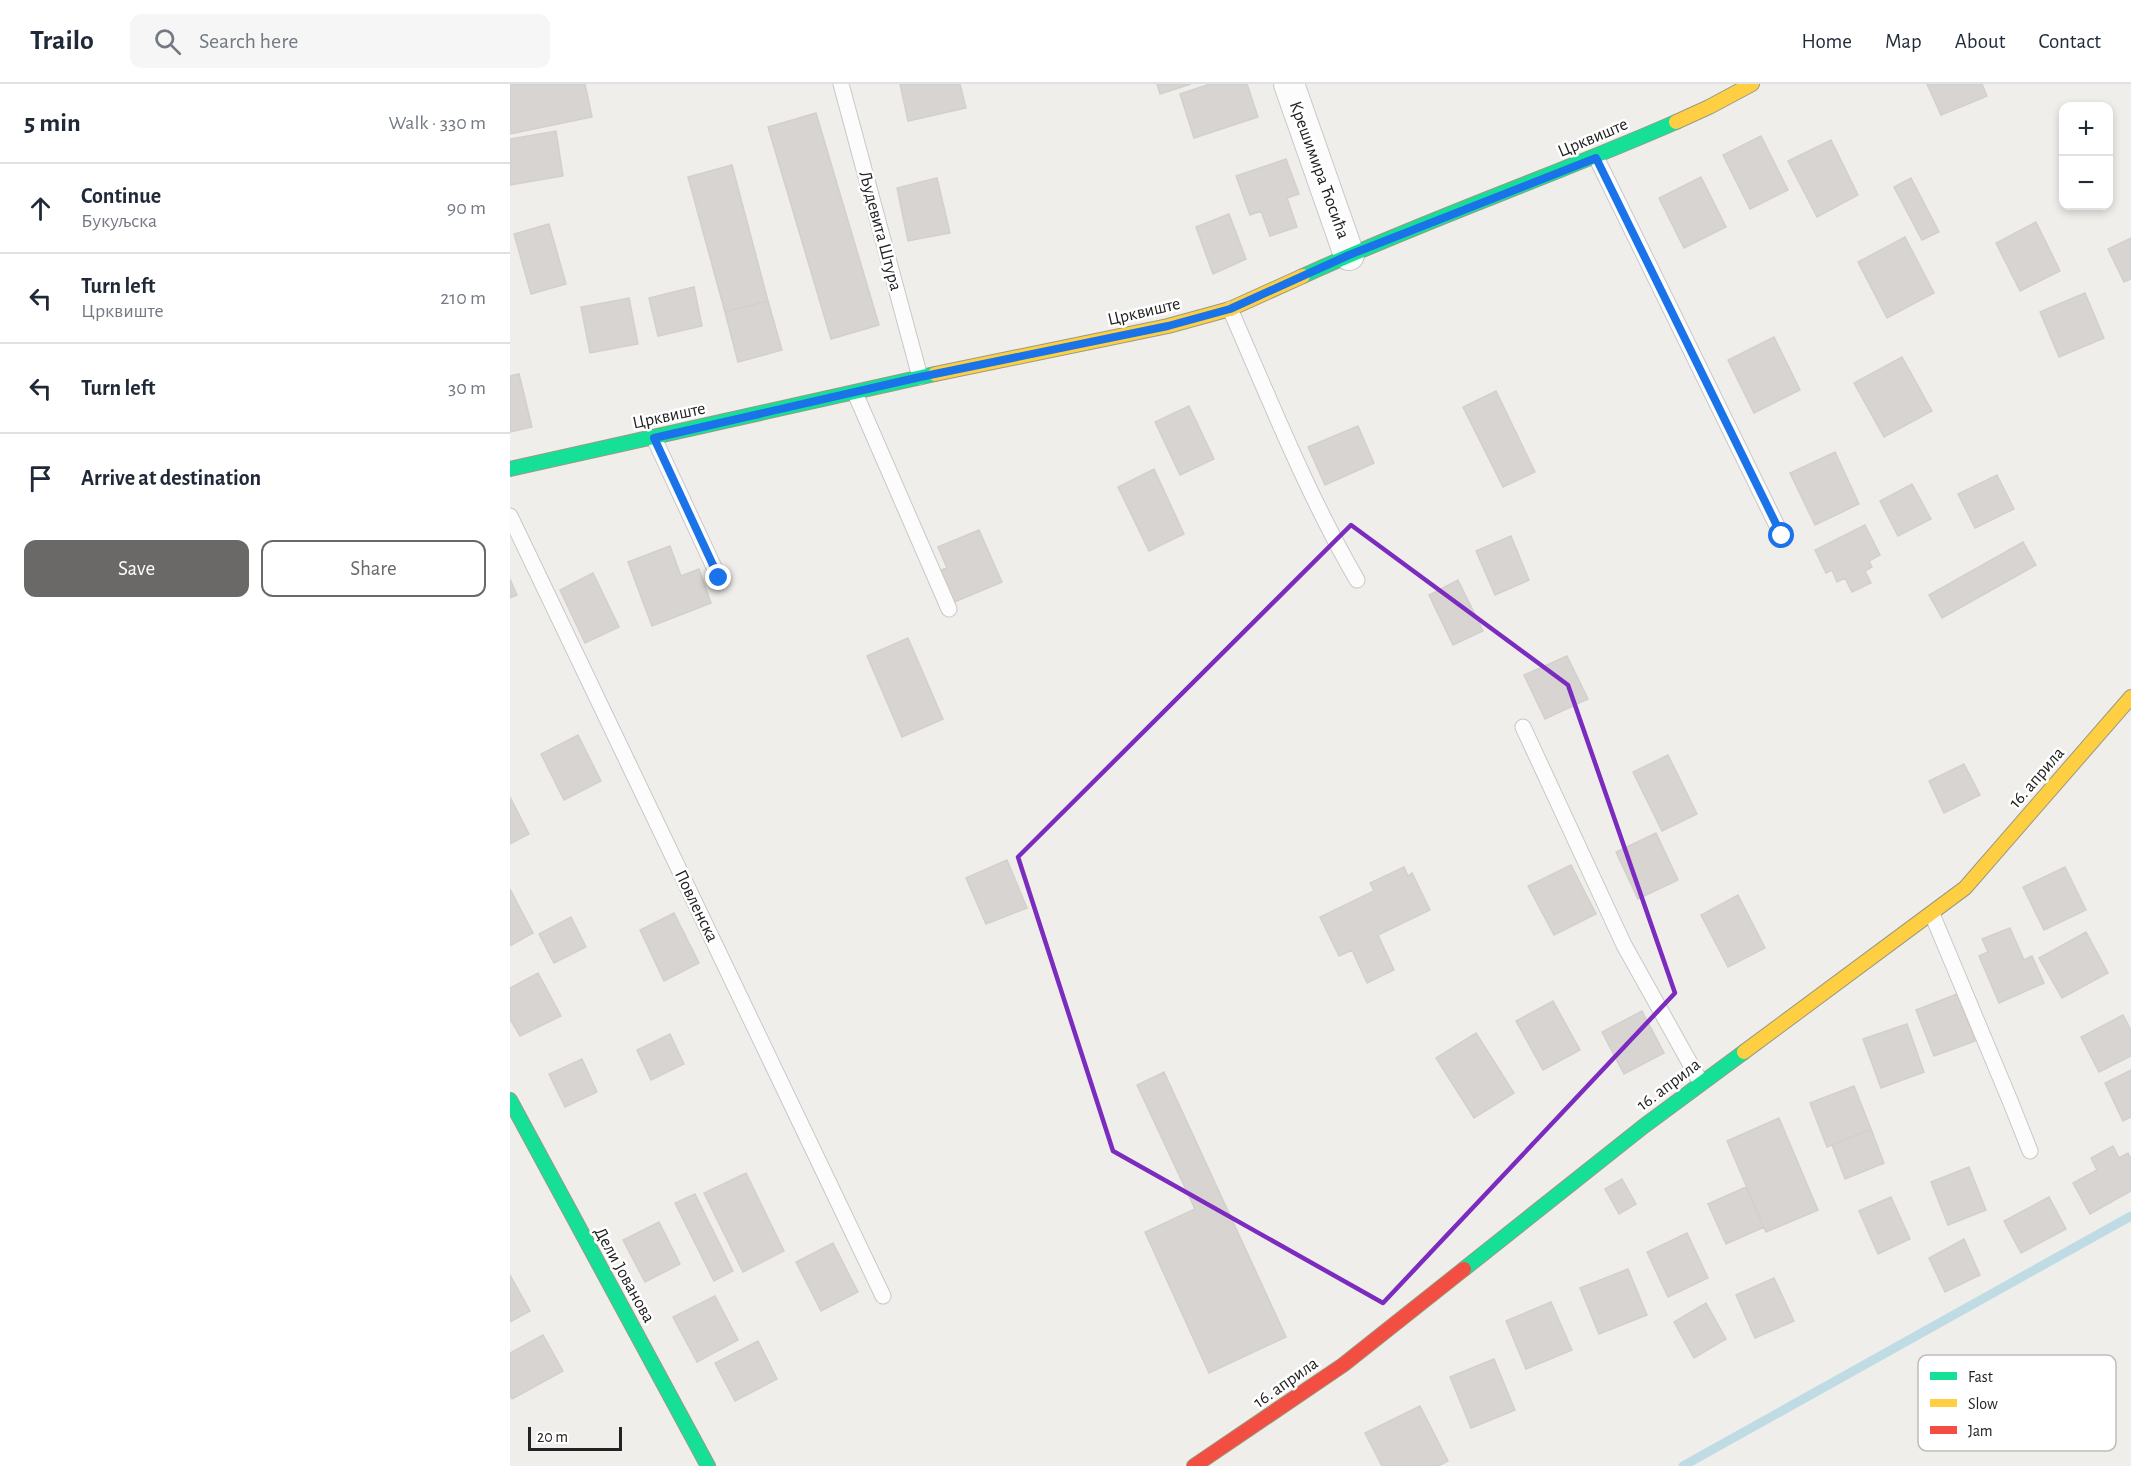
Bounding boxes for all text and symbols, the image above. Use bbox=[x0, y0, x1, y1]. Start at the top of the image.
search box bbox=[130, 14, 550, 68]
icon: search bbox=[151, 25, 184, 58]
text: Trailo bbox=[30, 27, 94, 55]
text: Search here bbox=[199, 30, 298, 52]
text: Home bbox=[1801, 31, 1852, 52]
text: Map bbox=[1885, 31, 1922, 52]
text: About bbox=[1955, 31, 2005, 52]
text: Contact bbox=[2038, 31, 2101, 52]
street label: Крешимира Ћосића bbox=[1286, 99, 1352, 241]
map controls bbox=[2059, 102, 2113, 210]
button: + bbox=[2059, 102, 2113, 156]
text: 5 min bbox=[24, 110, 81, 136]
text: Walk · 330 m bbox=[388, 113, 486, 133]
street label: Црквиште bbox=[1555, 115, 1631, 161]
button: − bbox=[2059, 156, 2113, 210]
street label: Људевита Штура bbox=[855, 169, 905, 293]
text: Continue bbox=[81, 185, 161, 207]
icon: ahead bbox=[24, 192, 57, 225]
text: 90 m bbox=[447, 198, 486, 218]
text: Букуљска bbox=[81, 211, 157, 231]
text: Turn left bbox=[81, 275, 155, 297]
icon: left bbox=[24, 282, 57, 315]
text: 210 m bbox=[440, 288, 486, 308]
street label: Црквиште bbox=[1106, 295, 1182, 329]
text: Црквиште bbox=[81, 301, 164, 321]
icon: left bbox=[24, 372, 57, 405]
text: Turn left bbox=[81, 377, 155, 399]
text: 30 m bbox=[448, 378, 486, 398]
street label: Црквиште bbox=[631, 399, 707, 433]
icon: arrive bbox=[24, 462, 57, 495]
text: Arrive at destination bbox=[81, 467, 261, 489]
route start bbox=[1768, 522, 1794, 548]
button: Save bbox=[24, 540, 249, 597]
button: Share bbox=[261, 540, 486, 597]
route end bbox=[705, 564, 731, 590]
street label: 16. априла bbox=[2006, 744, 2068, 812]
street label: Повленска bbox=[671, 867, 721, 945]
street label: 16. априла bbox=[1634, 1055, 1704, 1115]
street label: Дели Јованова bbox=[590, 1224, 658, 1326]
street label: 16. априла bbox=[1250, 1354, 1322, 1412]
legend bbox=[1918, 1355, 2116, 1451]
text: Fast bbox=[1968, 1369, 1993, 1385]
text: Slow bbox=[1968, 1396, 1998, 1412]
text: Jam bbox=[1968, 1423, 1993, 1439]
scale bar bbox=[528, 1424, 622, 1452]
text: 20 m bbox=[537, 1429, 568, 1445]

